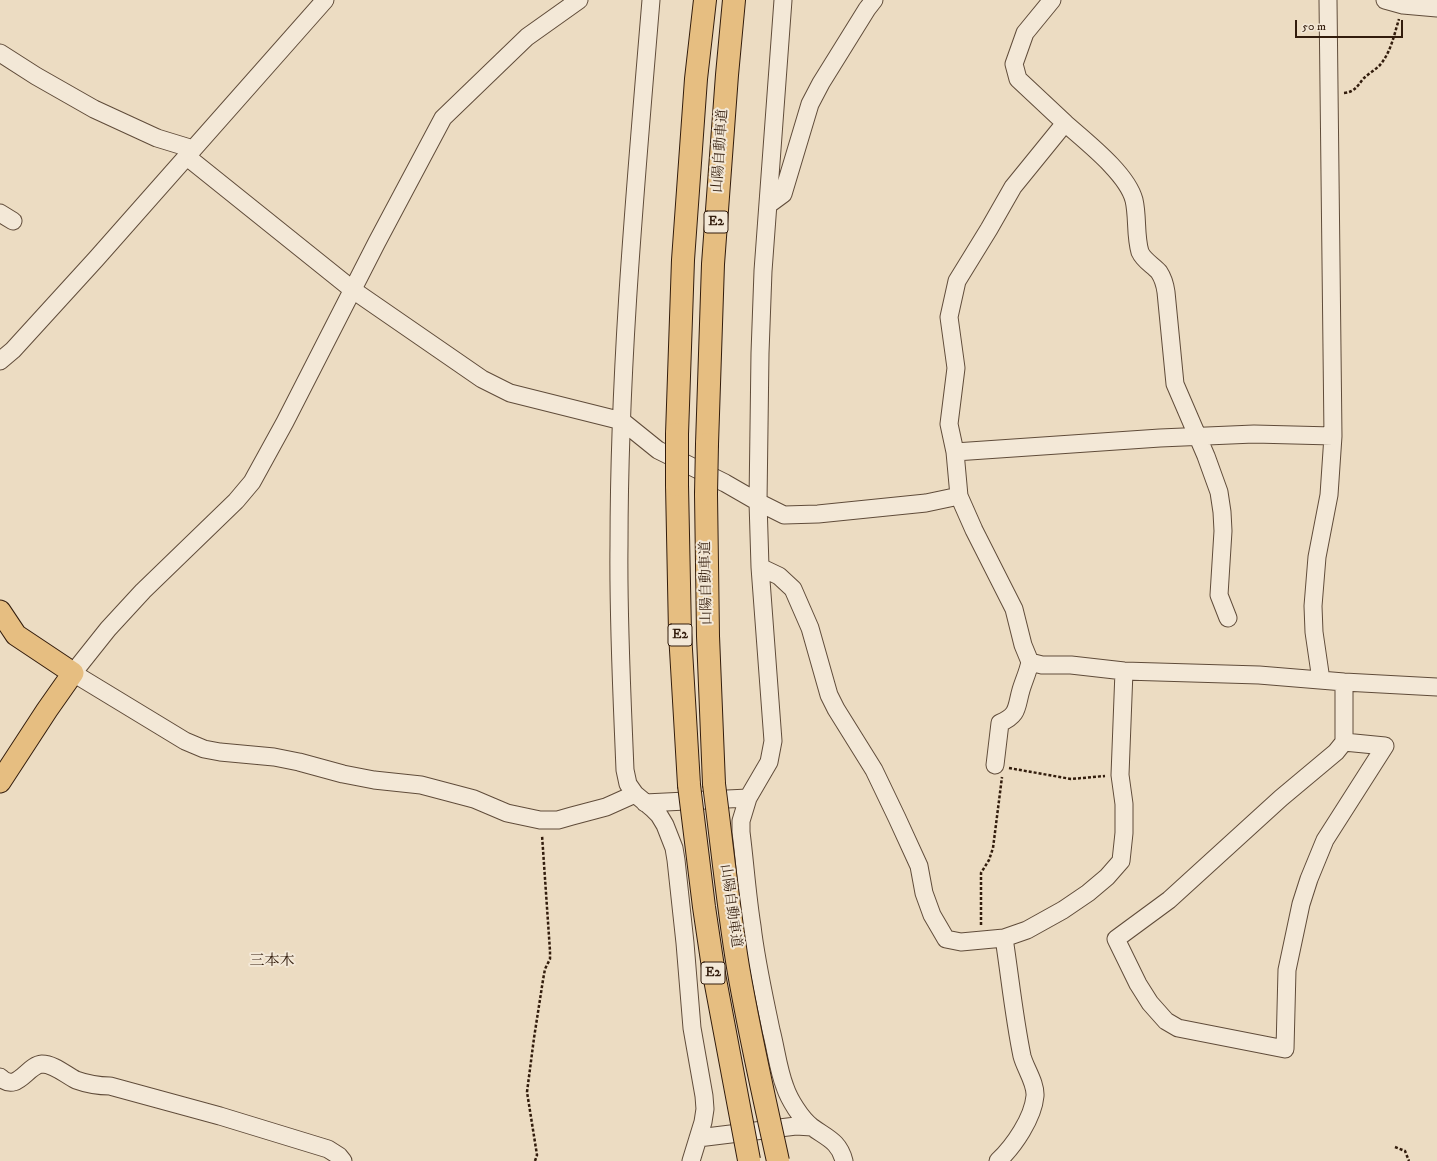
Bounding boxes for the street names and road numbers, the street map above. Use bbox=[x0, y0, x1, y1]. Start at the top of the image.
street label: 山陽自動車道 bbox=[710, 109, 732, 193]
road number: E2 bbox=[704, 211, 728, 233]
street label: 山陽自動車道 bbox=[698, 541, 716, 625]
road number: E2 bbox=[668, 624, 692, 646]
street label: 山陽自動車道 bbox=[716, 863, 744, 949]
road number: E2 bbox=[701, 962, 725, 984]

